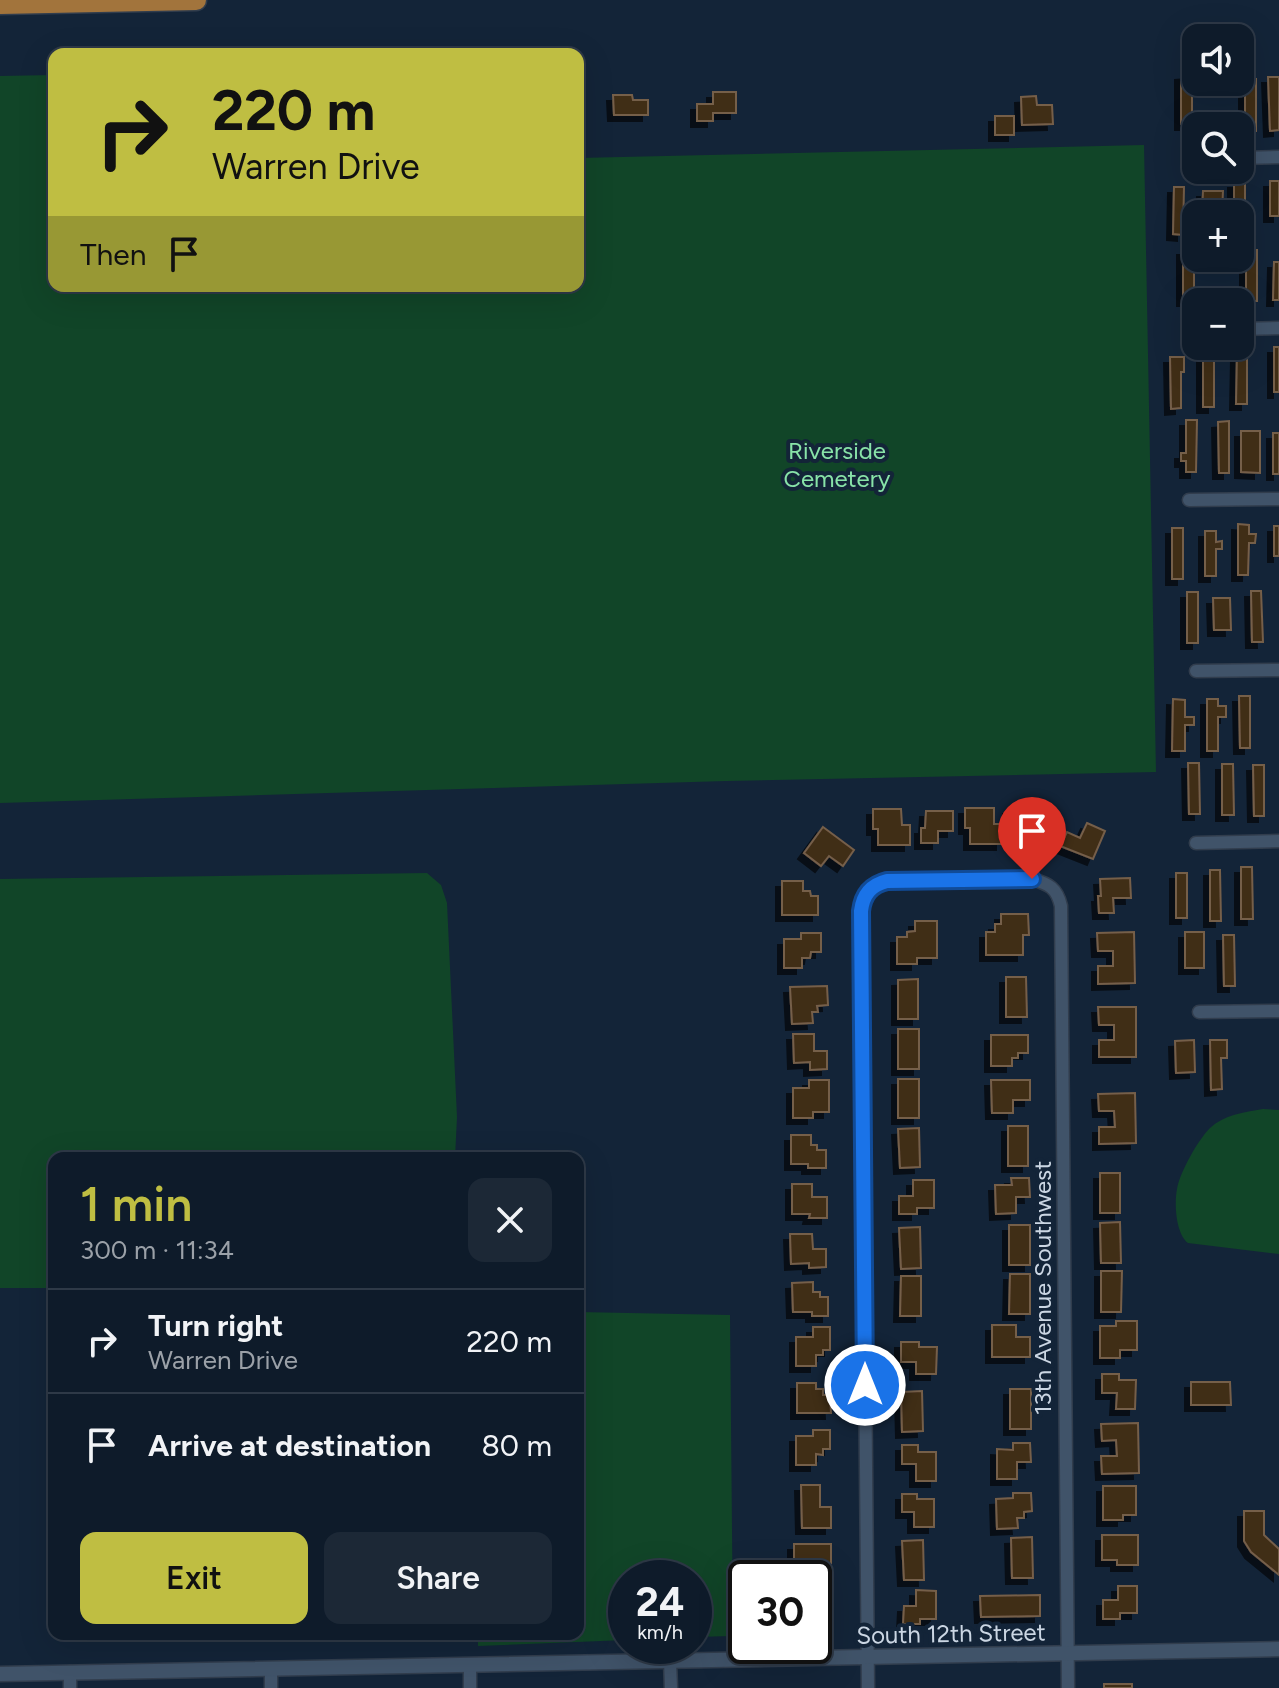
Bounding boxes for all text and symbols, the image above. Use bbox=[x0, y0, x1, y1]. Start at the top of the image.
map controls bbox=[1182, 24, 1254, 360]
button: sound bbox=[1182, 24, 1254, 96]
text: 220 m bbox=[212, 77, 375, 144]
icon: right bbox=[80, 80, 184, 184]
button: search bbox=[1182, 112, 1254, 184]
text: Warren Drive bbox=[212, 145, 420, 188]
button: + bbox=[1182, 200, 1254, 272]
icon: arrive bbox=[162, 232, 206, 276]
text: Then bbox=[80, 236, 146, 273]
button: − bbox=[1182, 288, 1254, 360]
park label: Riverside Cemetery bbox=[784, 436, 891, 493]
pin bbox=[998, 797, 1066, 879]
icon: arrive bbox=[1010, 809, 1054, 853]
street label: 13th Avenue Southwest bbox=[1028, 1161, 1057, 1415]
text: 1 min bbox=[80, 1175, 192, 1233]
button: close bbox=[468, 1178, 552, 1262]
text: 300 m · 11:34 bbox=[80, 1234, 234, 1266]
text: Turn right bbox=[148, 1307, 283, 1344]
icon: right bbox=[80, 1319, 124, 1363]
text: 220 m bbox=[466, 1323, 552, 1360]
position arrow bbox=[823, 1343, 907, 1427]
text: Warren Drive bbox=[148, 1344, 298, 1376]
icon: arrive bbox=[80, 1423, 124, 1467]
text: Arrive at destination bbox=[148, 1427, 431, 1464]
text: 80 m bbox=[481, 1427, 552, 1464]
button: Exit bbox=[80, 1532, 308, 1624]
button: Share bbox=[324, 1532, 552, 1624]
speed limit sign: 30 bbox=[728, 1560, 832, 1664]
text: 24 bbox=[636, 1578, 684, 1626]
street label: South 12th Street bbox=[856, 1617, 1046, 1650]
text: km/h bbox=[637, 1620, 683, 1644]

